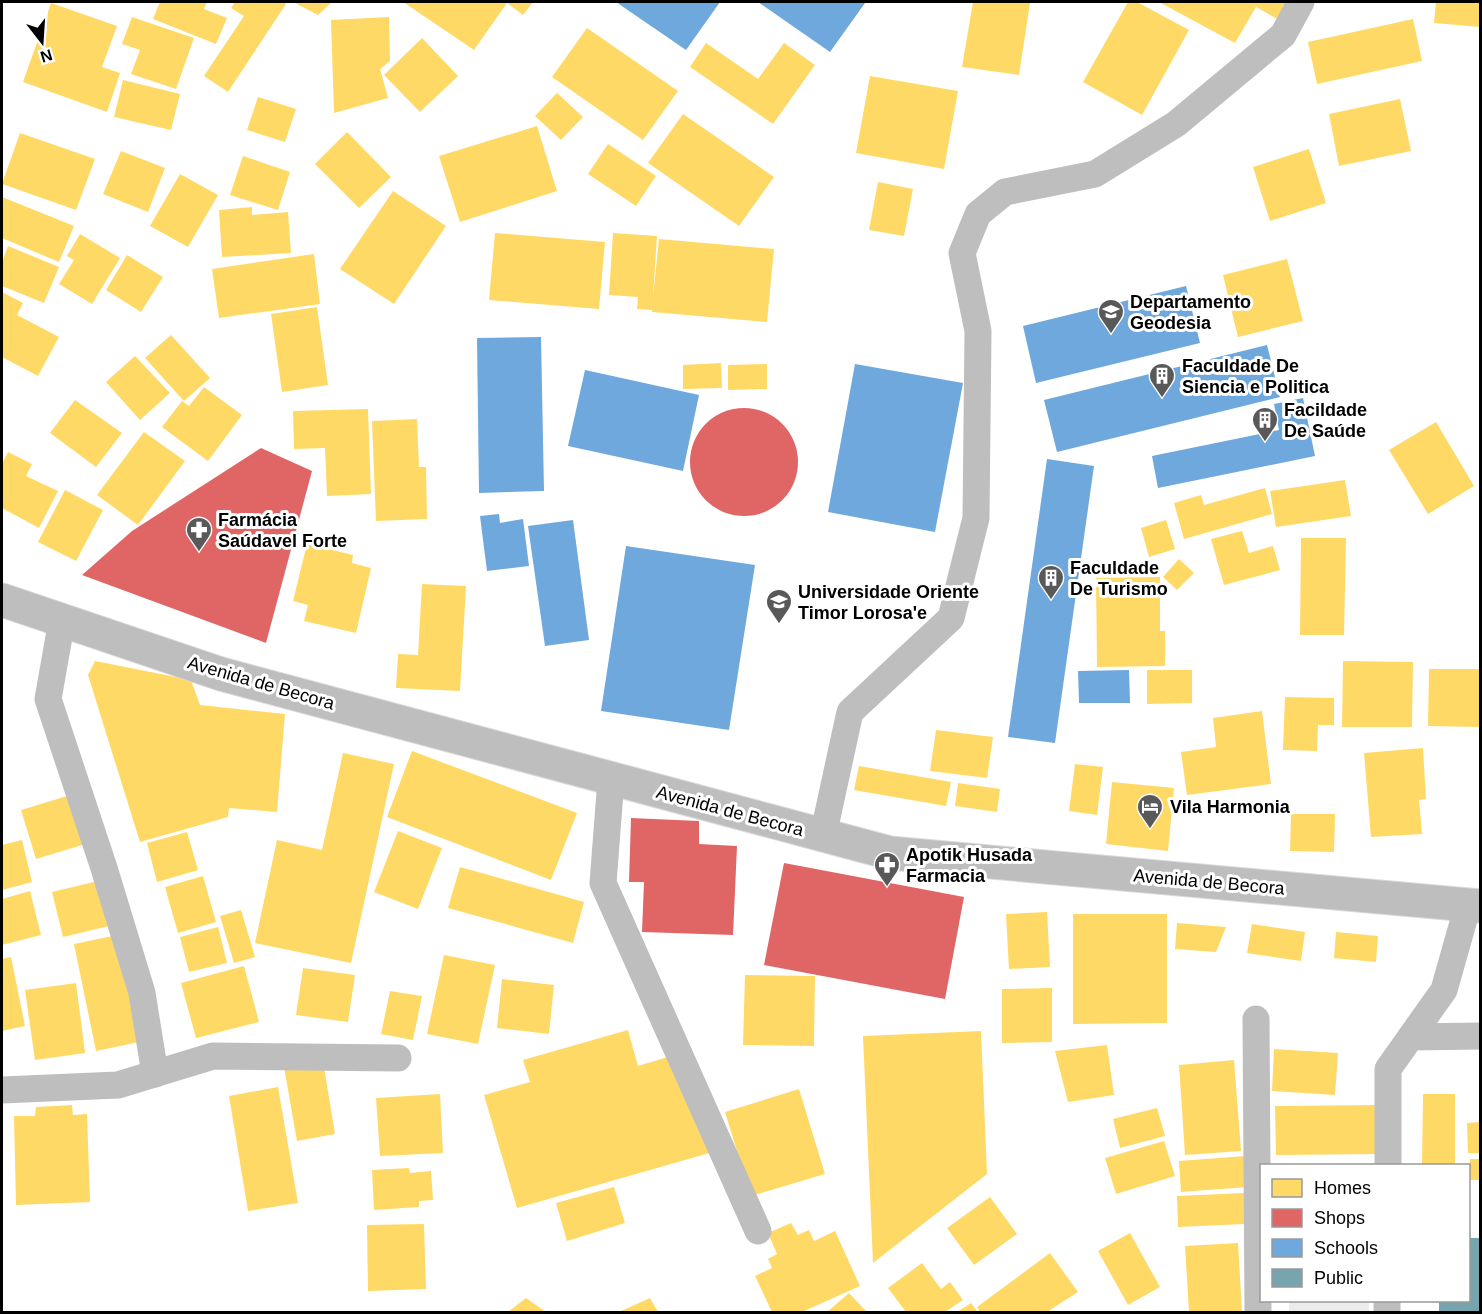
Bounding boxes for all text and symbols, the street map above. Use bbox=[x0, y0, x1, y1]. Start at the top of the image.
north arrow bbox=[12, 12, 72, 72]
text: N bbox=[38, 46, 54, 66]
place label: Departamento Geodesia bbox=[1130, 292, 1251, 333]
school or university icon: Departamento Geodesia bbox=[1096, 297, 1126, 335]
place label: Faculdade De Siencia e Politica bbox=[1182, 356, 1330, 397]
building icon: Faculdade De Siencia e Politica bbox=[1147, 361, 1177, 399]
place label: Facildade De Saúde bbox=[1284, 400, 1367, 441]
building icon: Facildade De Saúde bbox=[1250, 405, 1280, 443]
place label: Farmácia Saúdavel Forte bbox=[218, 510, 347, 551]
pharmacy icon: Farmácia Saúdavel Forte bbox=[184, 515, 214, 553]
place label: Faculdade De Turismo bbox=[1070, 558, 1168, 599]
building icon: Faculdade De Turismo bbox=[1036, 563, 1066, 601]
place label: Universidade Oriente Timor Lorosa'e bbox=[798, 582, 979, 623]
school or university icon: Universidade Oriente Timor Lorosa'e bbox=[764, 587, 794, 625]
street label: Avenida de Becora bbox=[185, 652, 338, 714]
street label: Avenida de Becora bbox=[654, 782, 807, 841]
hotel icon: Vila Harmonia bbox=[1135, 792, 1165, 830]
place label: Vila Harmonia bbox=[1170, 797, 1291, 817]
place label: Apotik Husada Farmacia bbox=[906, 845, 1033, 886]
pharmacy icon: Apotik Husada Farmacia bbox=[872, 850, 902, 888]
street label: Avenida de Becora bbox=[1133, 865, 1286, 899]
legend bbox=[1260, 1164, 1470, 1302]
text: Homes bbox=[1314, 1178, 1371, 1198]
text: Shops bbox=[1314, 1208, 1365, 1228]
text: Schools bbox=[1314, 1238, 1378, 1258]
text: Public bbox=[1314, 1268, 1363, 1288]

